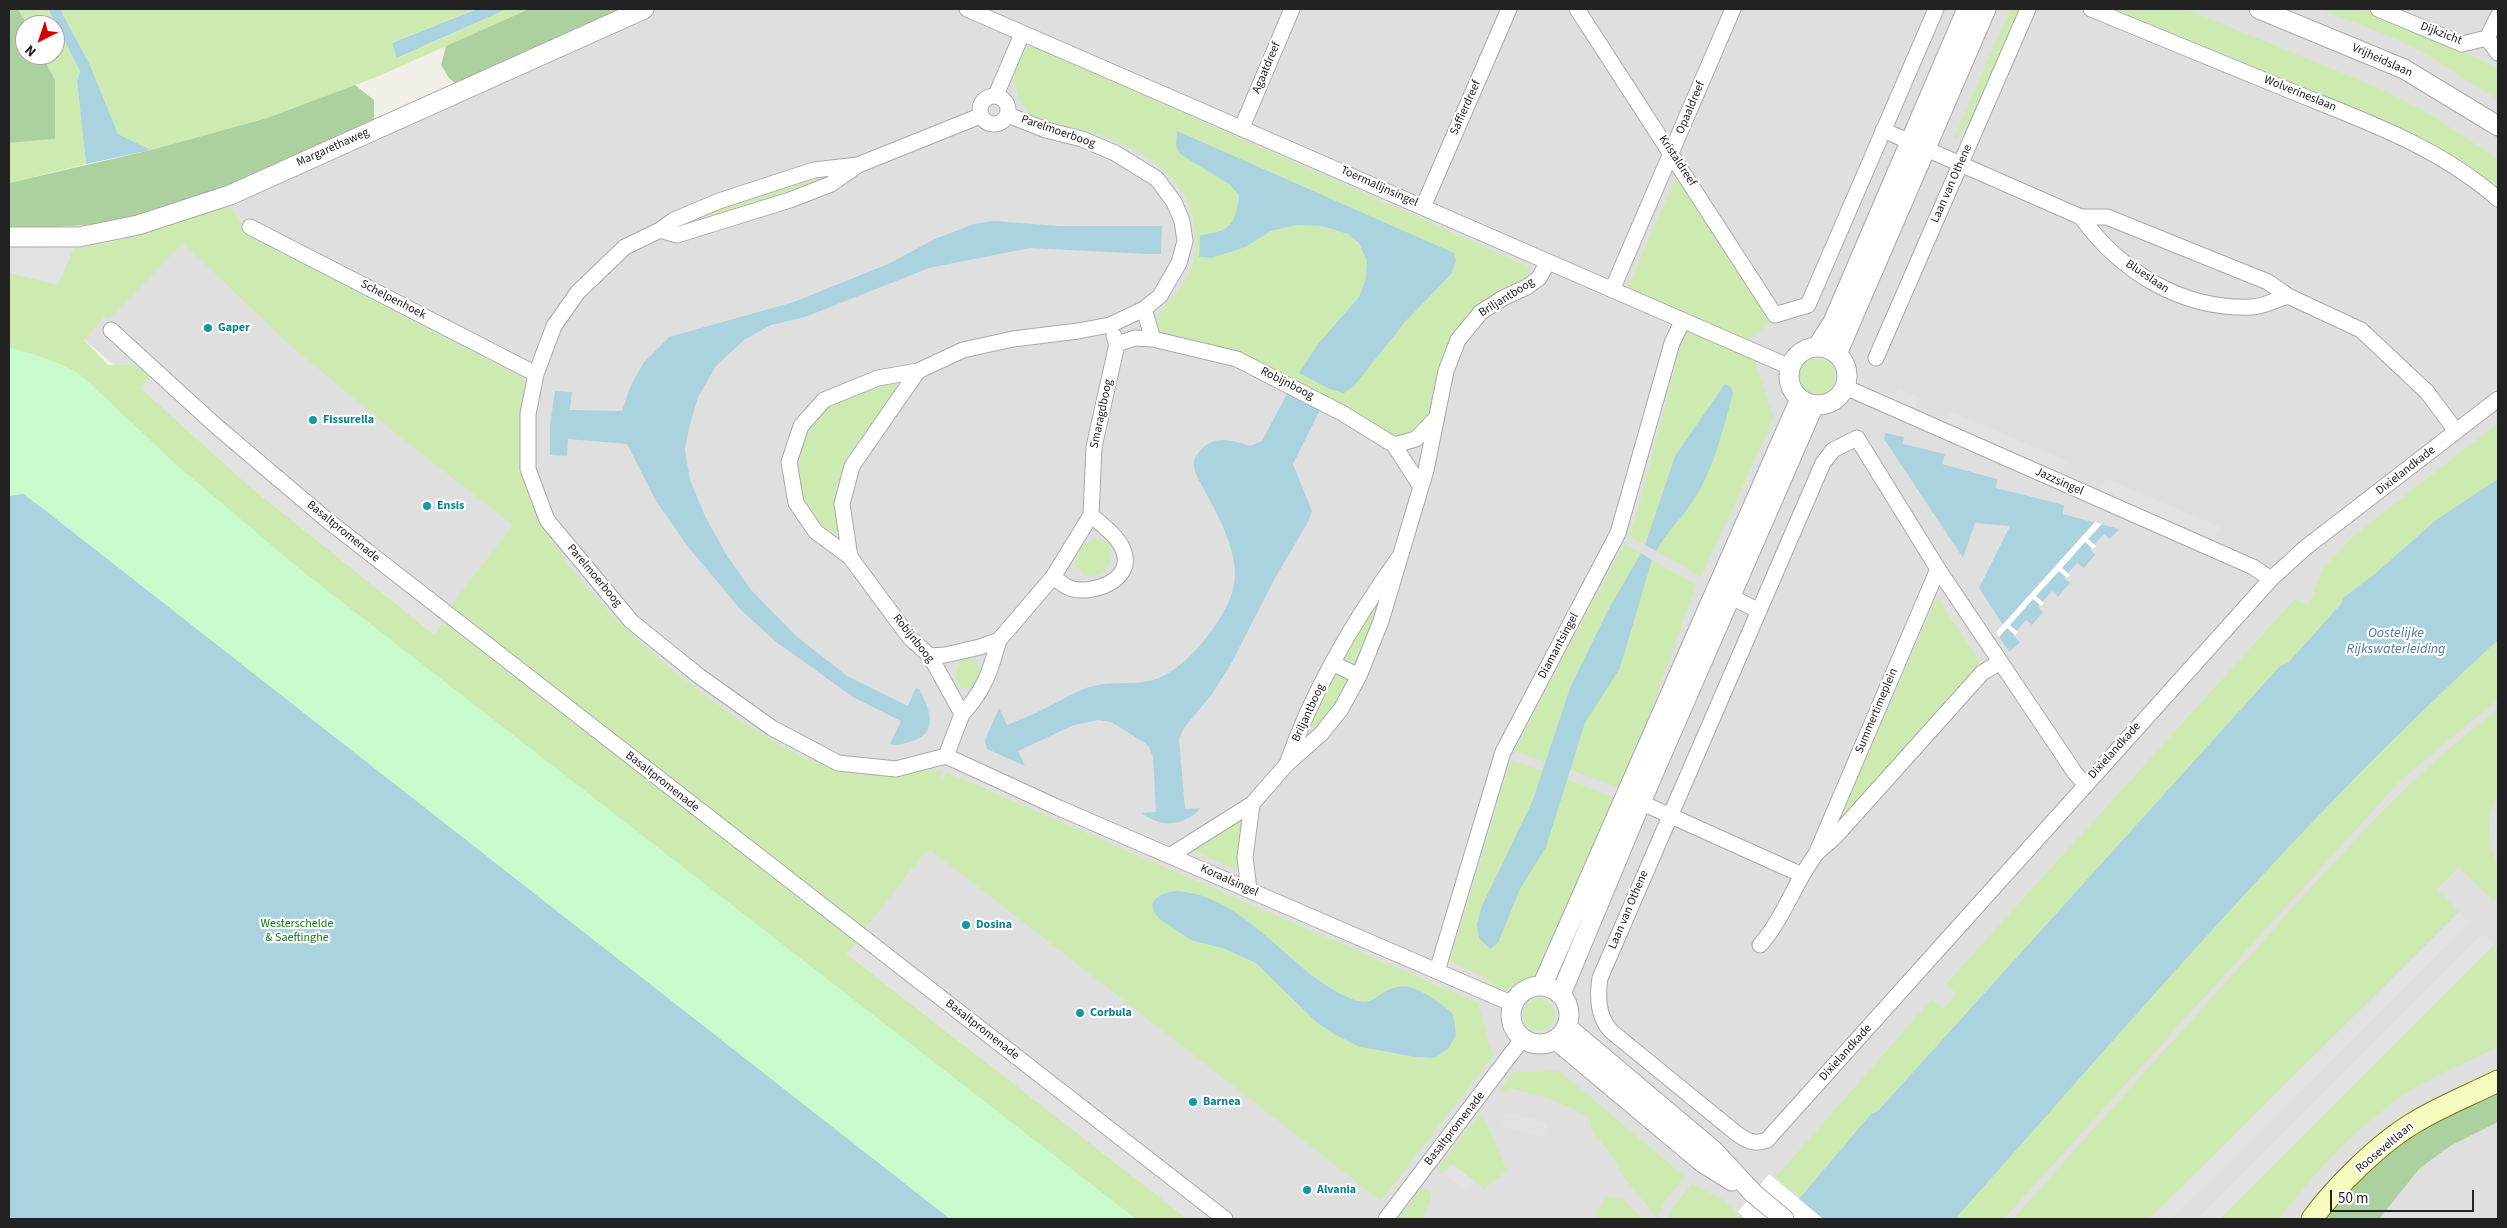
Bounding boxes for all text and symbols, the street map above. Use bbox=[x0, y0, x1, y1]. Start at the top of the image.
north arrow bbox=[15, 15, 65, 65]
street label: Dijkzicht bbox=[2418, 20, 2464, 48]
text: N bbox=[21, 40, 41, 61]
street label: Agaatdreef bbox=[1250, 40, 1284, 96]
street label: Vrijheidslaan bbox=[2349, 41, 2415, 81]
street label: Wolverineslaan bbox=[2262, 73, 2338, 115]
street label: Saffierdreef bbox=[1448, 78, 1484, 138]
street label: Opaaldreef bbox=[1673, 80, 1709, 136]
street label: Parelmoerboog bbox=[1019, 113, 1097, 151]
street label: Margarethaweg bbox=[295, 126, 371, 170]
street label: Kristaldreef bbox=[1655, 133, 1699, 189]
street label: Laan van Othene bbox=[1928, 143, 1976, 225]
street label: Toermalijnsingel bbox=[1338, 163, 1420, 211]
street label: Blueslaan bbox=[2123, 257, 2171, 297]
street label: Briljantboog bbox=[1477, 275, 1537, 321]
street label: Schelpenhoek bbox=[358, 277, 428, 323]
place label: Gaper bbox=[218, 321, 250, 335]
marker: Gaper bbox=[202, 322, 214, 334]
street label: Robijnboog bbox=[1258, 364, 1316, 404]
street label: Smaragdboog bbox=[1088, 378, 1116, 450]
place label: Fissurella bbox=[323, 413, 374, 427]
marker: Fissurella bbox=[307, 414, 319, 426]
street label: Dixielandkade bbox=[2373, 443, 2439, 499]
street label: Jazzsingel bbox=[2033, 465, 2085, 499]
street label: Basaltpromenade bbox=[304, 498, 382, 566]
place label: Ensis bbox=[437, 499, 464, 513]
marker: Ensis bbox=[421, 500, 433, 512]
street label: Parelmoerboog bbox=[564, 542, 624, 610]
street label: Diamantsingel bbox=[1536, 611, 1582, 681]
street label: Robijnboog bbox=[889, 612, 937, 666]
water label: Oostelijke Rijkswaterleiding bbox=[2346, 626, 2446, 658]
street label: Summertimeplein bbox=[1853, 666, 1901, 756]
street label: Briljantboog bbox=[1289, 682, 1329, 744]
street label: Dixielandkade bbox=[2086, 720, 2144, 782]
street label: Basaltpromenade bbox=[622, 749, 702, 815]
street label: Koraalsingel bbox=[1198, 862, 1260, 900]
street label: Laan van Othene bbox=[1606, 868, 1652, 952]
park label: Westerschelde & Saeftinghe bbox=[261, 917, 333, 945]
place label: Dosina bbox=[976, 918, 1012, 932]
marker: Dosina bbox=[960, 919, 972, 931]
street label: Basaltpromenade bbox=[942, 997, 1022, 1063]
place label: Corbula bbox=[1090, 1006, 1132, 1020]
marker: Corbula bbox=[1074, 1007, 1086, 1019]
street label: Dixielandkade bbox=[1817, 1022, 1875, 1084]
street label: Basaltpromenade bbox=[1422, 1089, 1488, 1169]
place label: Barnea bbox=[1203, 1095, 1241, 1109]
marker: Barnea bbox=[1187, 1096, 1199, 1108]
street label: Rooseveltlaan bbox=[2353, 1120, 2417, 1176]
scale bar bbox=[2332, 1180, 2476, 1212]
place label: Alvania bbox=[1317, 1183, 1356, 1197]
marker: Alvania bbox=[1301, 1184, 1313, 1196]
text: 50 m bbox=[2338, 1188, 2368, 1209]

